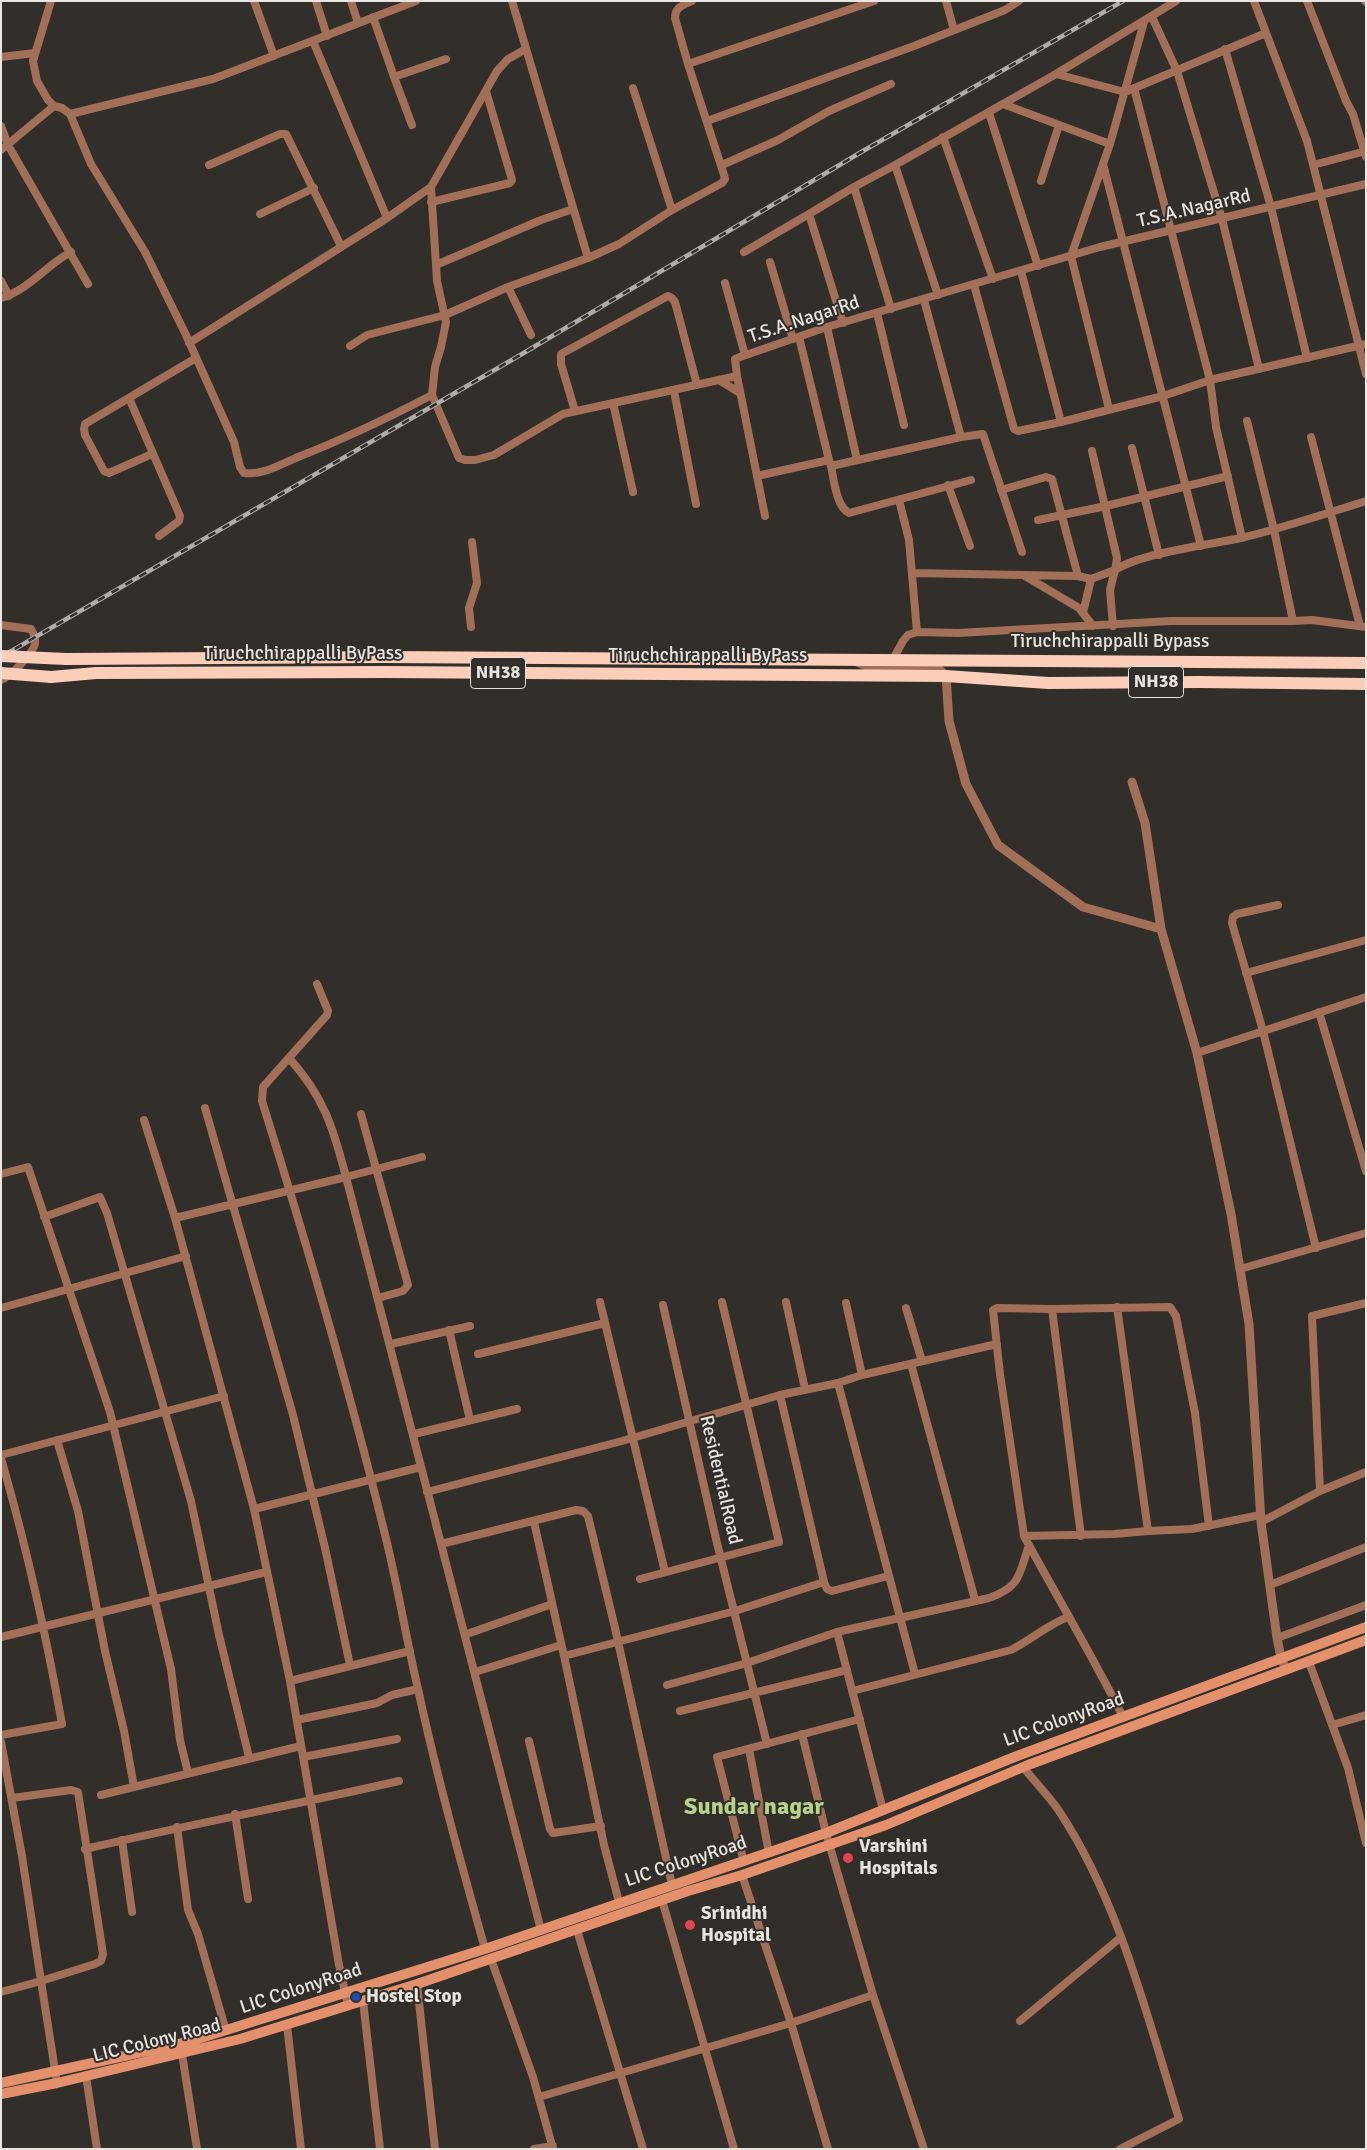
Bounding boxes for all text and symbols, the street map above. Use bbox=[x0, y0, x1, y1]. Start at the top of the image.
street label: T.S.A.NagarRd bbox=[1135, 185, 1253, 233]
street label: T.S.A.NagarRd bbox=[745, 291, 863, 349]
street label: Tiruchchirappalli Bypass bbox=[1011, 631, 1209, 653]
street label: Tiruchchirappalli ByPass bbox=[204, 643, 402, 665]
street label: Tiruchchirappalli ByPass bbox=[609, 645, 807, 667]
road number: NH38 bbox=[470, 658, 526, 688]
road number: NH38 bbox=[1128, 666, 1184, 698]
street label: ResidentialRoad bbox=[694, 1413, 746, 1547]
street label: LIC ColonyRoad bbox=[1000, 1688, 1128, 1752]
district label: Sundar nagar bbox=[684, 1794, 824, 1822]
street label: LIC ColonyRoad bbox=[622, 1832, 750, 1892]
place label: Varshini Hospitals bbox=[859, 1836, 937, 1880]
marker: Varshini Hospitals bbox=[841, 1851, 855, 1865]
place label: Srinidhi Hospital bbox=[701, 1903, 771, 1947]
marker: Srinidhi Hospital bbox=[683, 1918, 697, 1932]
street label: LIC ColonyRoad bbox=[237, 1959, 365, 2019]
place label: Hostel Stop bbox=[366, 1986, 462, 2008]
marker: Hostel Stop bbox=[350, 1991, 362, 2003]
street label: LIC Colony Road bbox=[91, 2014, 223, 2068]

